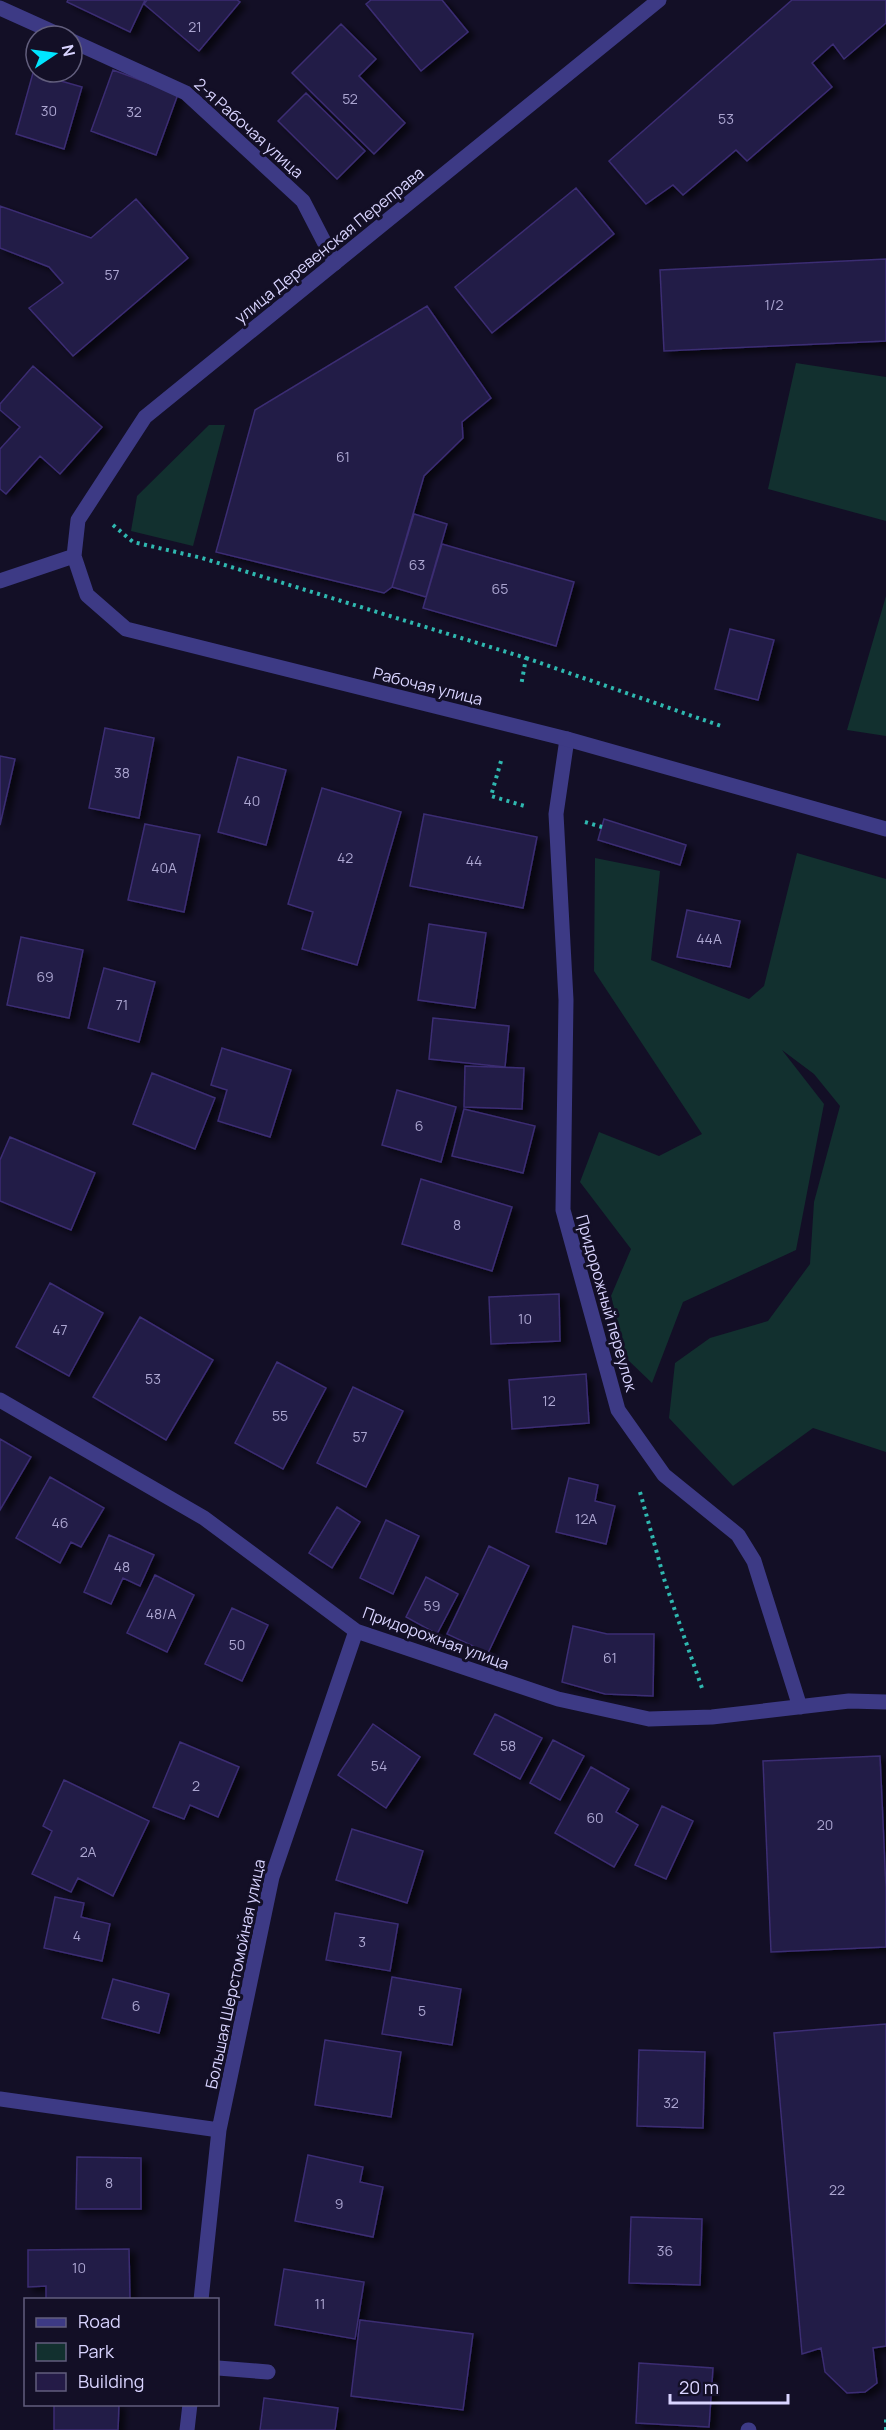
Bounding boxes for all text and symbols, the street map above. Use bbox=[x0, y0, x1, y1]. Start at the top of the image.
house number: 21 bbox=[188, 17, 202, 36]
north arrow bbox=[24, 24, 84, 84]
text: N bbox=[57, 43, 81, 59]
street label: 2-я Рабочая улица bbox=[190, 73, 308, 183]
house number: 52 bbox=[342, 89, 358, 108]
house number: 30 bbox=[41, 101, 57, 120]
house number: 32 bbox=[126, 102, 142, 121]
house number: 53 bbox=[718, 109, 734, 128]
street label: улица Деревенская Переправа bbox=[230, 162, 428, 328]
house number: 57 bbox=[104, 265, 120, 284]
house number: 1/2 bbox=[765, 295, 783, 314]
house number: 61 bbox=[336, 447, 350, 466]
house number: 63 bbox=[409, 555, 425, 574]
house number: 65 bbox=[492, 579, 508, 598]
street label: Рабочая улица bbox=[371, 662, 485, 710]
house number: 38 bbox=[114, 763, 130, 782]
house number: 40 bbox=[244, 791, 260, 810]
house number: 42 bbox=[337, 848, 353, 867]
house number: 44 bbox=[466, 851, 482, 870]
house number: 40А bbox=[151, 858, 177, 877]
house number: 44А bbox=[696, 929, 722, 948]
house number: 69 bbox=[36, 967, 54, 986]
house number: 71 bbox=[116, 995, 128, 1014]
house number: 6 bbox=[415, 1116, 423, 1135]
street label: Придорожный переулок bbox=[571, 1212, 643, 1395]
house number: 8 bbox=[453, 1215, 461, 1234]
house number: 10 bbox=[518, 1309, 532, 1328]
house number: 47 bbox=[52, 1320, 68, 1339]
house number: 53 bbox=[145, 1369, 161, 1388]
house number: 12 bbox=[542, 1391, 556, 1410]
house number: 55 bbox=[272, 1406, 288, 1425]
house number: 57 bbox=[352, 1427, 368, 1446]
house number: 12А bbox=[575, 1509, 597, 1528]
house number: 46 bbox=[52, 1513, 68, 1532]
house number: 48 bbox=[114, 1557, 130, 1576]
house number: 59 bbox=[424, 1596, 440, 1615]
street label: Придорожная улица bbox=[360, 1601, 512, 1675]
house number: 48/А bbox=[146, 1604, 176, 1623]
house number: 50 bbox=[229, 1635, 245, 1654]
house number: 61 bbox=[603, 1648, 617, 1667]
house number: 58 bbox=[500, 1736, 516, 1755]
house number: 54 bbox=[371, 1756, 387, 1775]
house number: 2 bbox=[192, 1776, 200, 1795]
house number: 60 bbox=[586, 1808, 604, 1827]
house number: 20 bbox=[817, 1815, 833, 1834]
house number: 2А bbox=[80, 1842, 96, 1861]
street label: Большая Шерстомойная улица bbox=[200, 1857, 270, 2091]
house number: 4 bbox=[73, 1926, 81, 1945]
house number: 3 bbox=[358, 1932, 366, 1951]
house number: 6 bbox=[132, 1996, 140, 2015]
house number: 5 bbox=[418, 2001, 426, 2020]
house number: 32 bbox=[663, 2093, 679, 2112]
house number: 8 bbox=[105, 2173, 113, 2192]
house number: 22 bbox=[829, 2180, 845, 2199]
house number: 9 bbox=[335, 2194, 343, 2213]
house number: 36 bbox=[657, 2241, 673, 2260]
house number: 10 bbox=[72, 2258, 86, 2277]
house number: 11 bbox=[315, 2294, 325, 2313]
legend bbox=[24, 2298, 219, 2406]
text: Road bbox=[78, 2309, 121, 2333]
text: Park bbox=[78, 2339, 115, 2363]
scale bar bbox=[670, 2367, 788, 2405]
text: Building bbox=[78, 2369, 144, 2393]
text: 20 m bbox=[679, 2375, 719, 2399]

